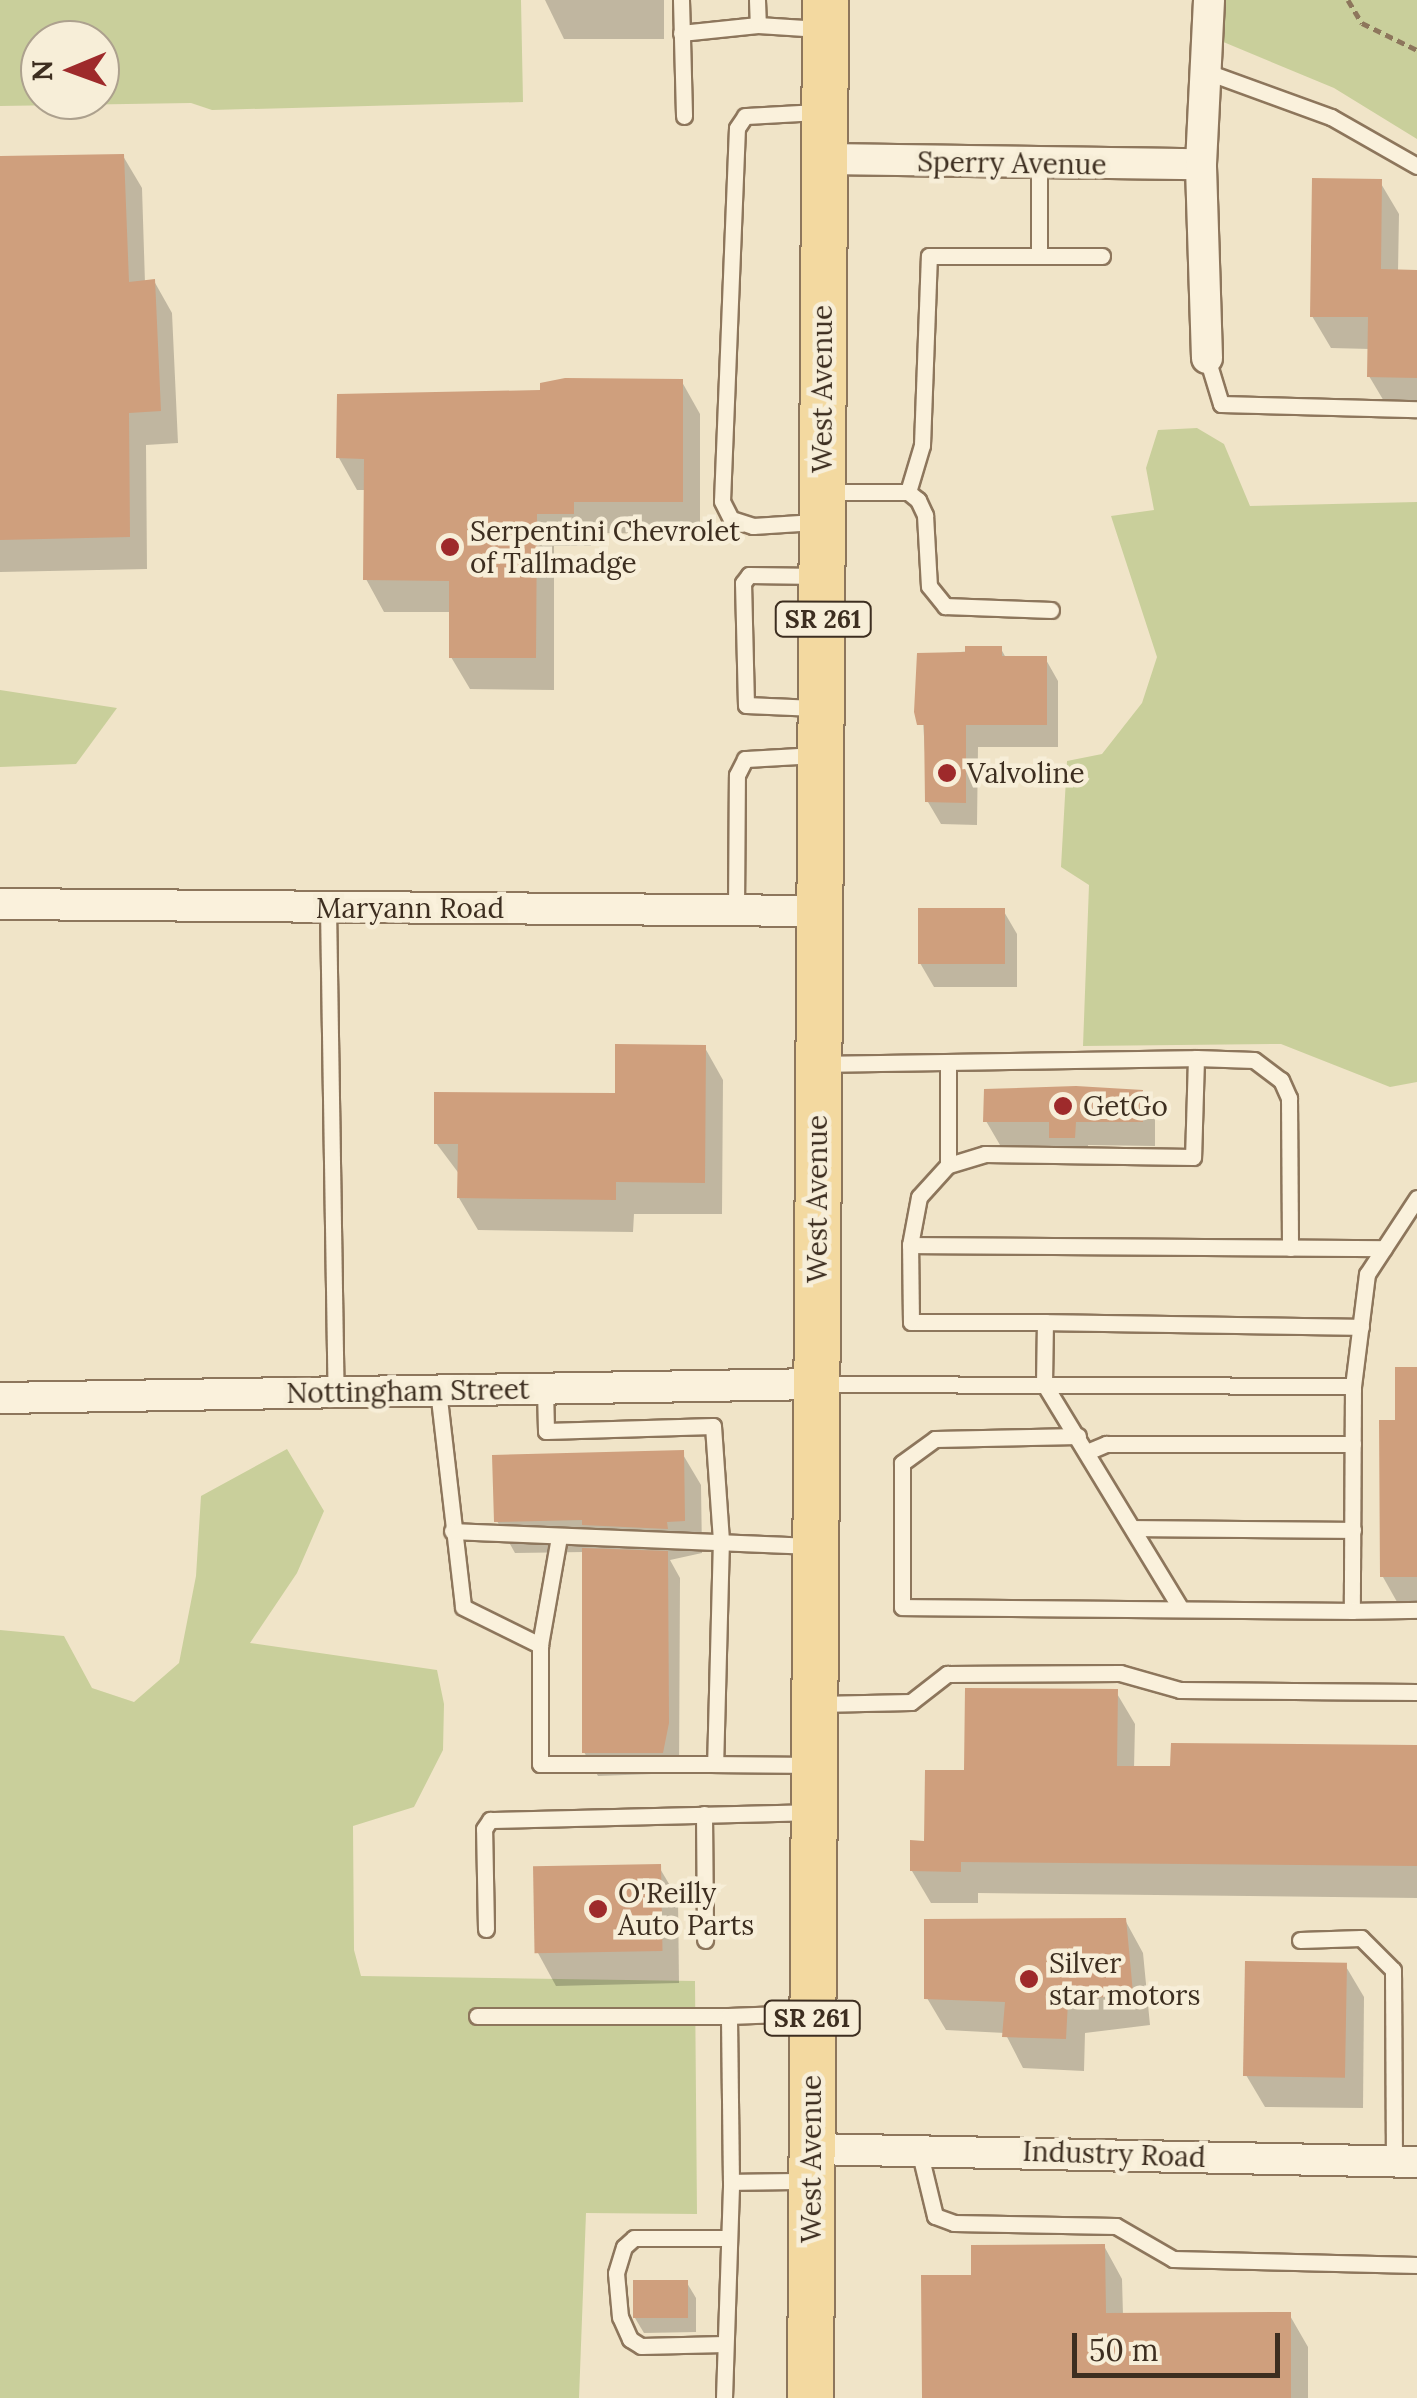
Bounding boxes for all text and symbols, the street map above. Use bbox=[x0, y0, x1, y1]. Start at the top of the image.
north arrow bbox=[20, 20, 120, 120]
text: N bbox=[24, 59, 60, 82]
street label: Sperry Avenue bbox=[917, 145, 1107, 181]
street label: West Avenue bbox=[805, 305, 839, 473]
place label: Serpentini Chevrolet of Tallmadge bbox=[470, 514, 740, 580]
marker: Serpentini Chevrolet of Tallmadge bbox=[439, 536, 461, 558]
road number: SR 261 bbox=[773, 599, 873, 639]
place label: Valvoline bbox=[967, 756, 1085, 790]
marker: Valvoline bbox=[936, 762, 958, 784]
street label: Maryann Road bbox=[316, 891, 504, 925]
place label: GetGo bbox=[1083, 1089, 1168, 1123]
marker: GetGo bbox=[1052, 1095, 1074, 1117]
street label: West Avenue bbox=[800, 1115, 834, 1283]
street label: Nottingham Street bbox=[286, 1372, 530, 1410]
place label: O'Reilly Auto Parts bbox=[618, 1876, 754, 1942]
marker: O'Reilly Auto Parts bbox=[587, 1898, 609, 1920]
place label: Silver star motors bbox=[1049, 1946, 1200, 2012]
marker: Silver star motors bbox=[1018, 1968, 1040, 1990]
road number: SR 261 bbox=[762, 1998, 862, 2038]
street label: West Avenue bbox=[794, 2075, 828, 2243]
street label: Industry Road bbox=[1022, 2134, 1206, 2174]
scale bar bbox=[1077, 2313, 1284, 2375]
text: 50 m bbox=[1089, 2331, 1159, 2369]

